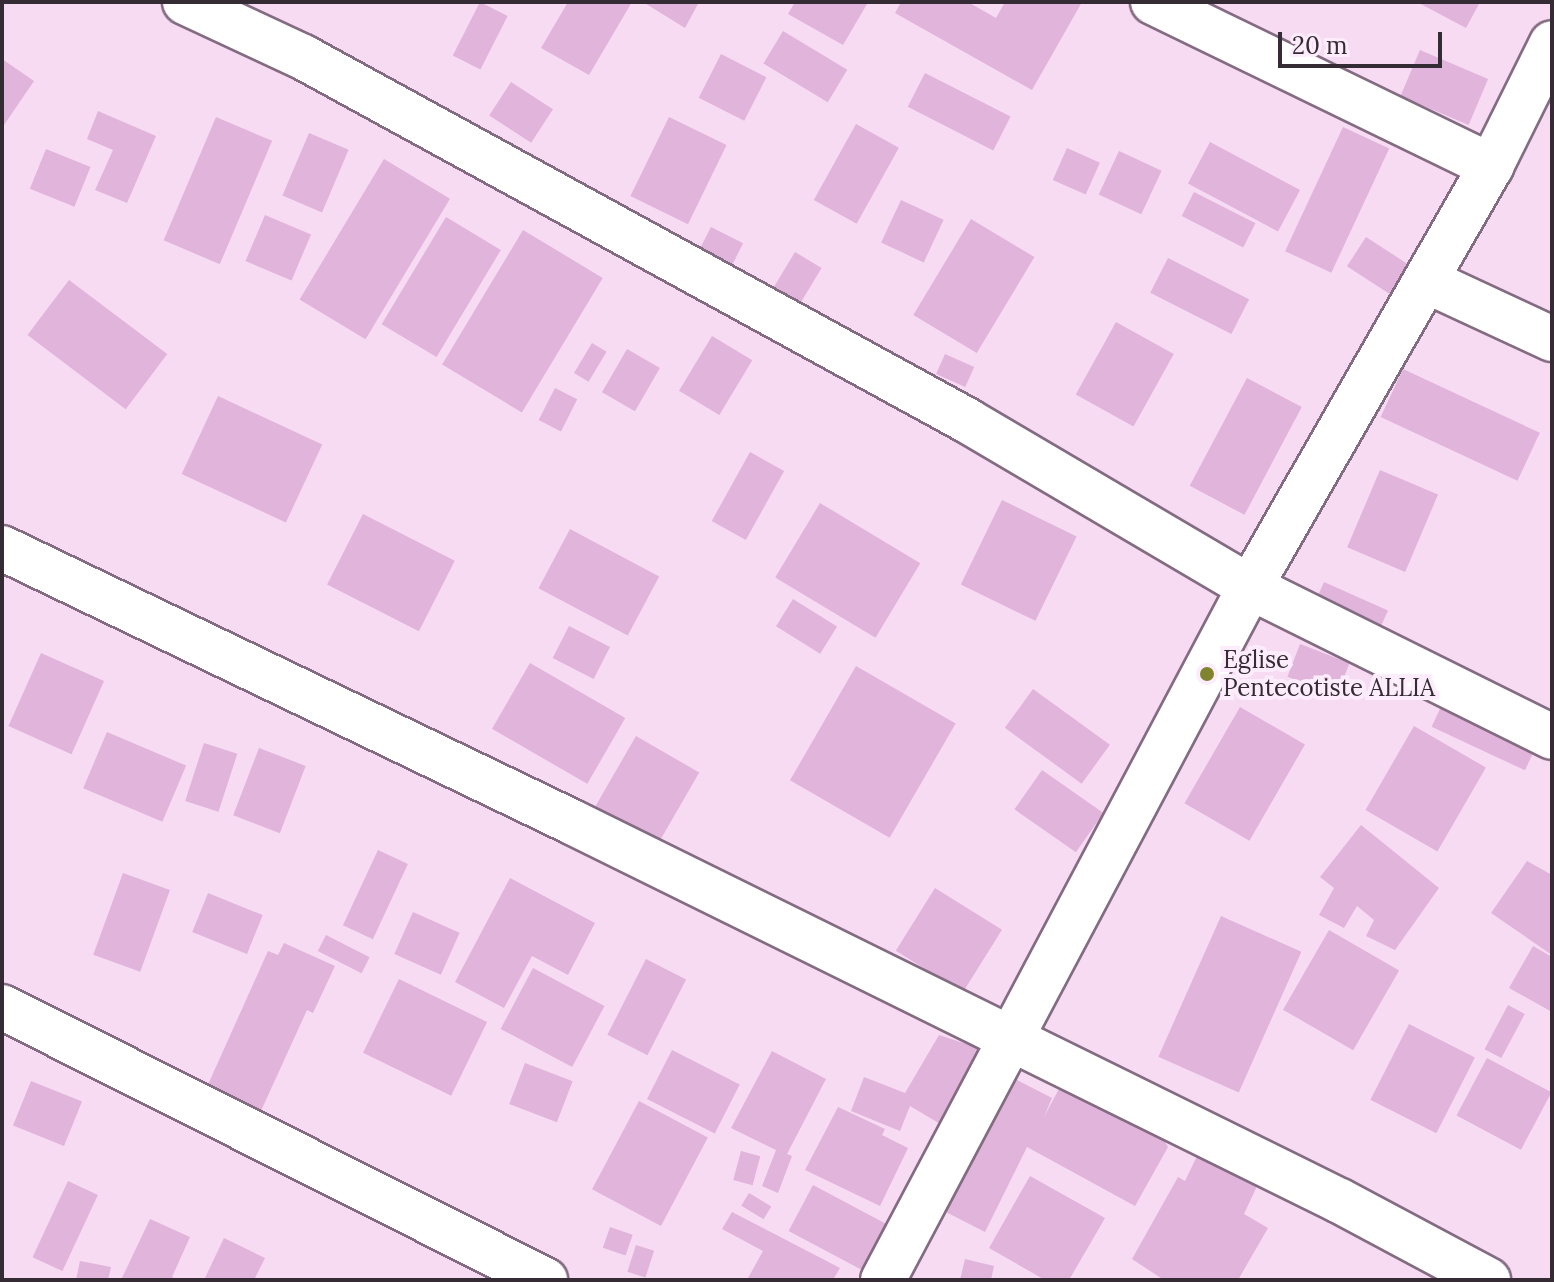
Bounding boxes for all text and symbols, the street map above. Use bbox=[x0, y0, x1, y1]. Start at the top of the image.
scale bar bbox=[1282, 16, 1446, 66]
text: 20 m bbox=[1292, 30, 1348, 61]
place label: Eglise Pentecotiste ALLIA bbox=[1223, 646, 1435, 702]
marker: Eglise Pentecotiste ALLIA bbox=[1198, 665, 1216, 683]

